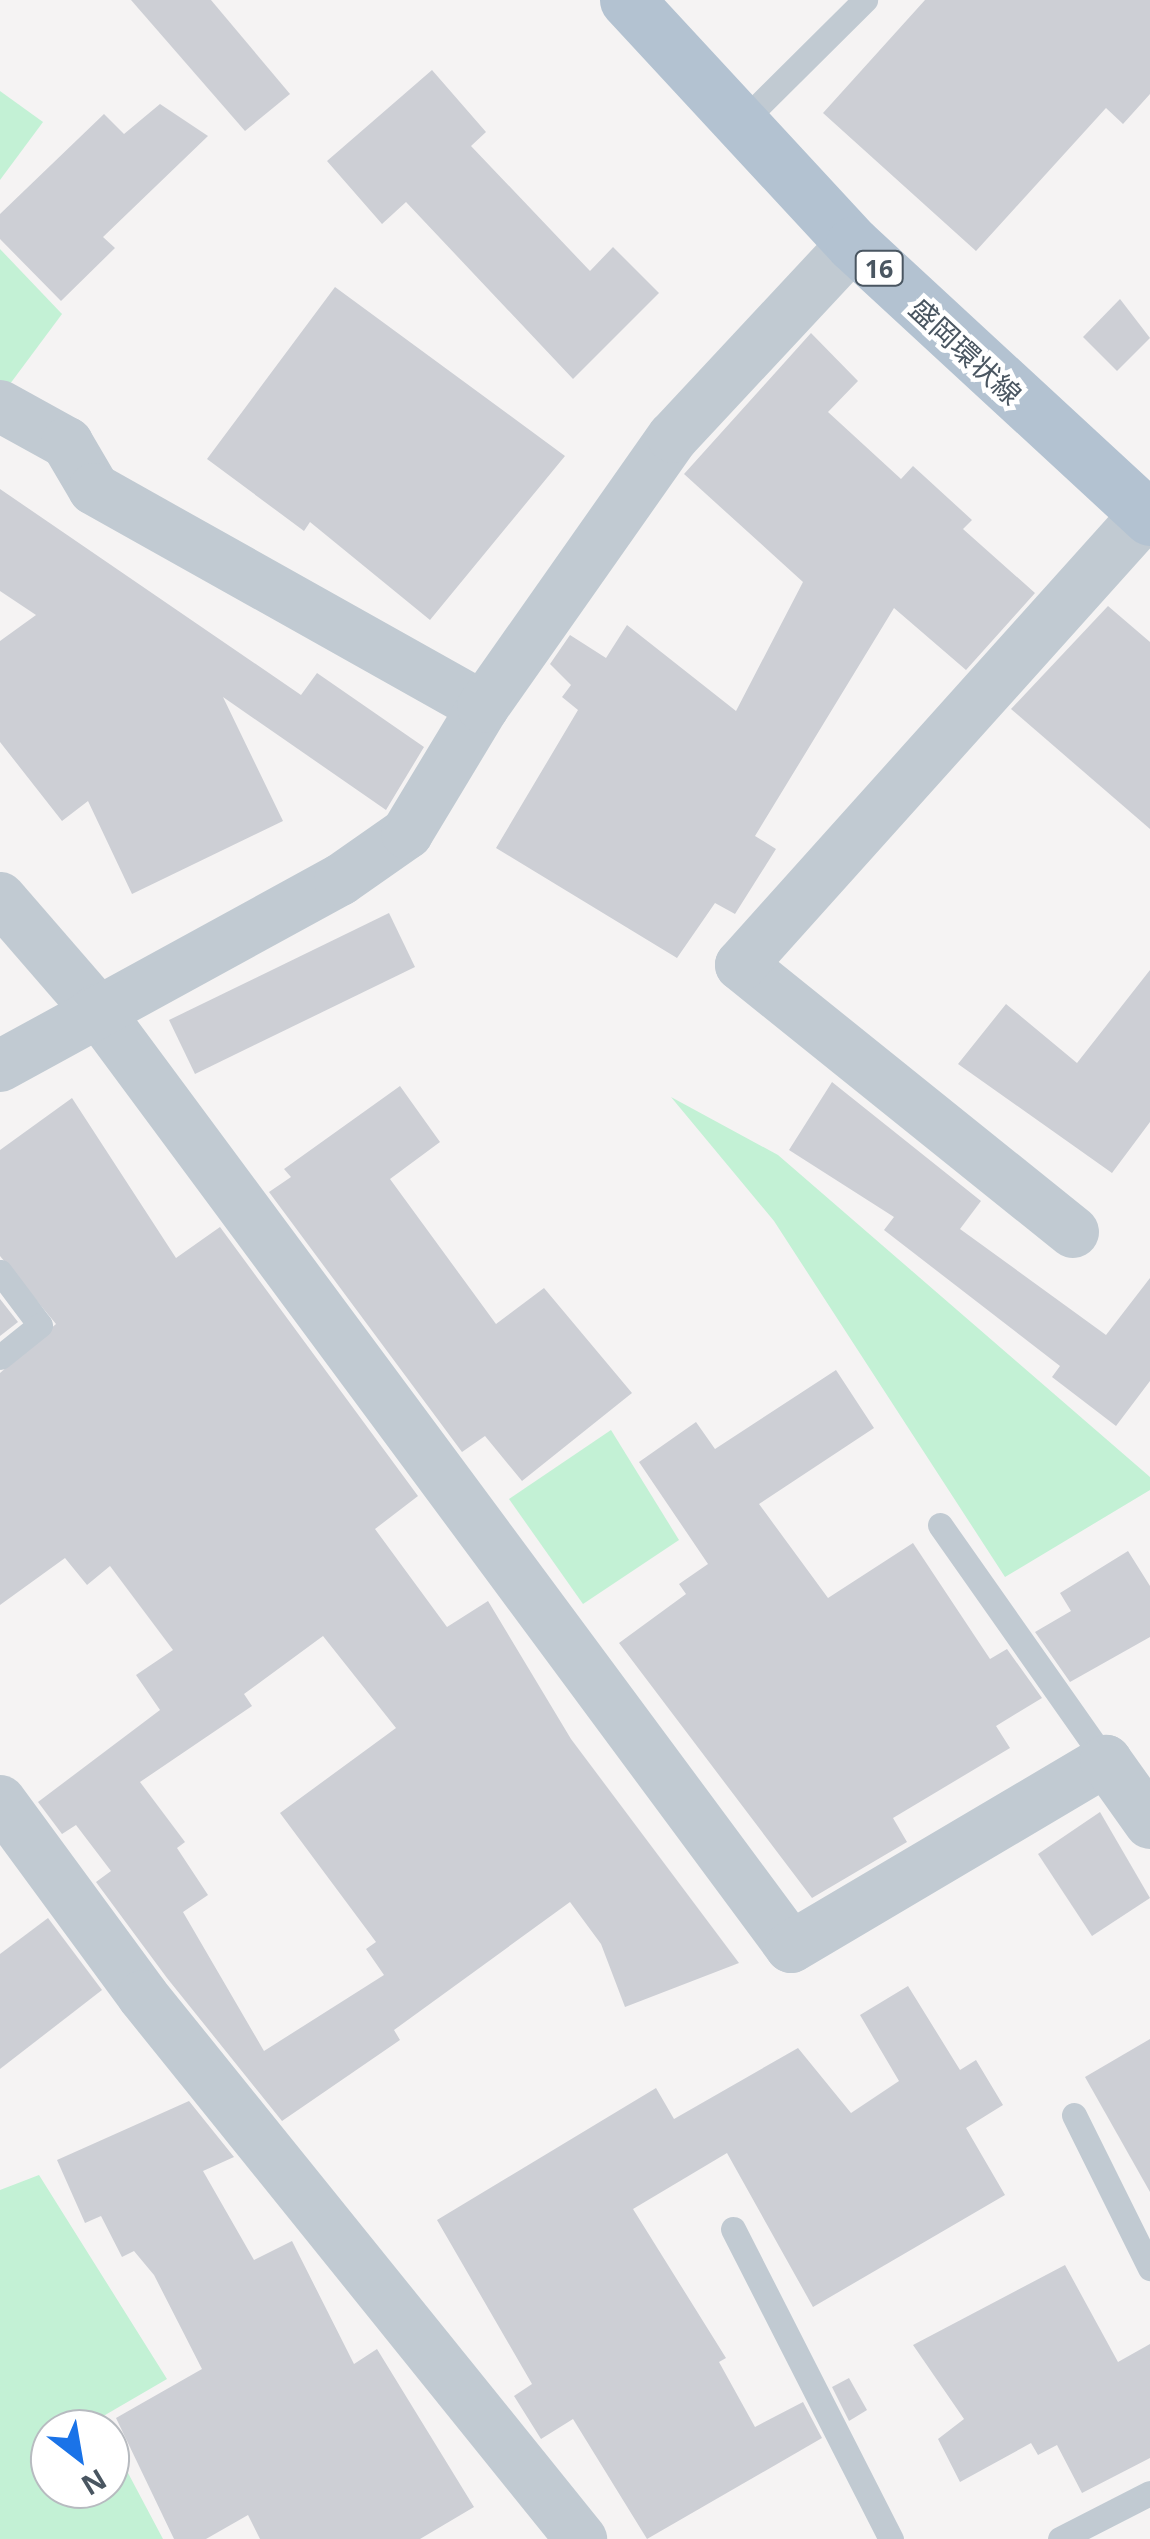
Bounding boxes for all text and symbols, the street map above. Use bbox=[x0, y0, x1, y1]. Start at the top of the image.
road number: 16 bbox=[854, 248, 904, 288]
street label: 盛岡環状線 bbox=[903, 291, 1029, 411]
north arrow bbox=[30, 2409, 130, 2509]
text: N bbox=[75, 2461, 114, 2505]

